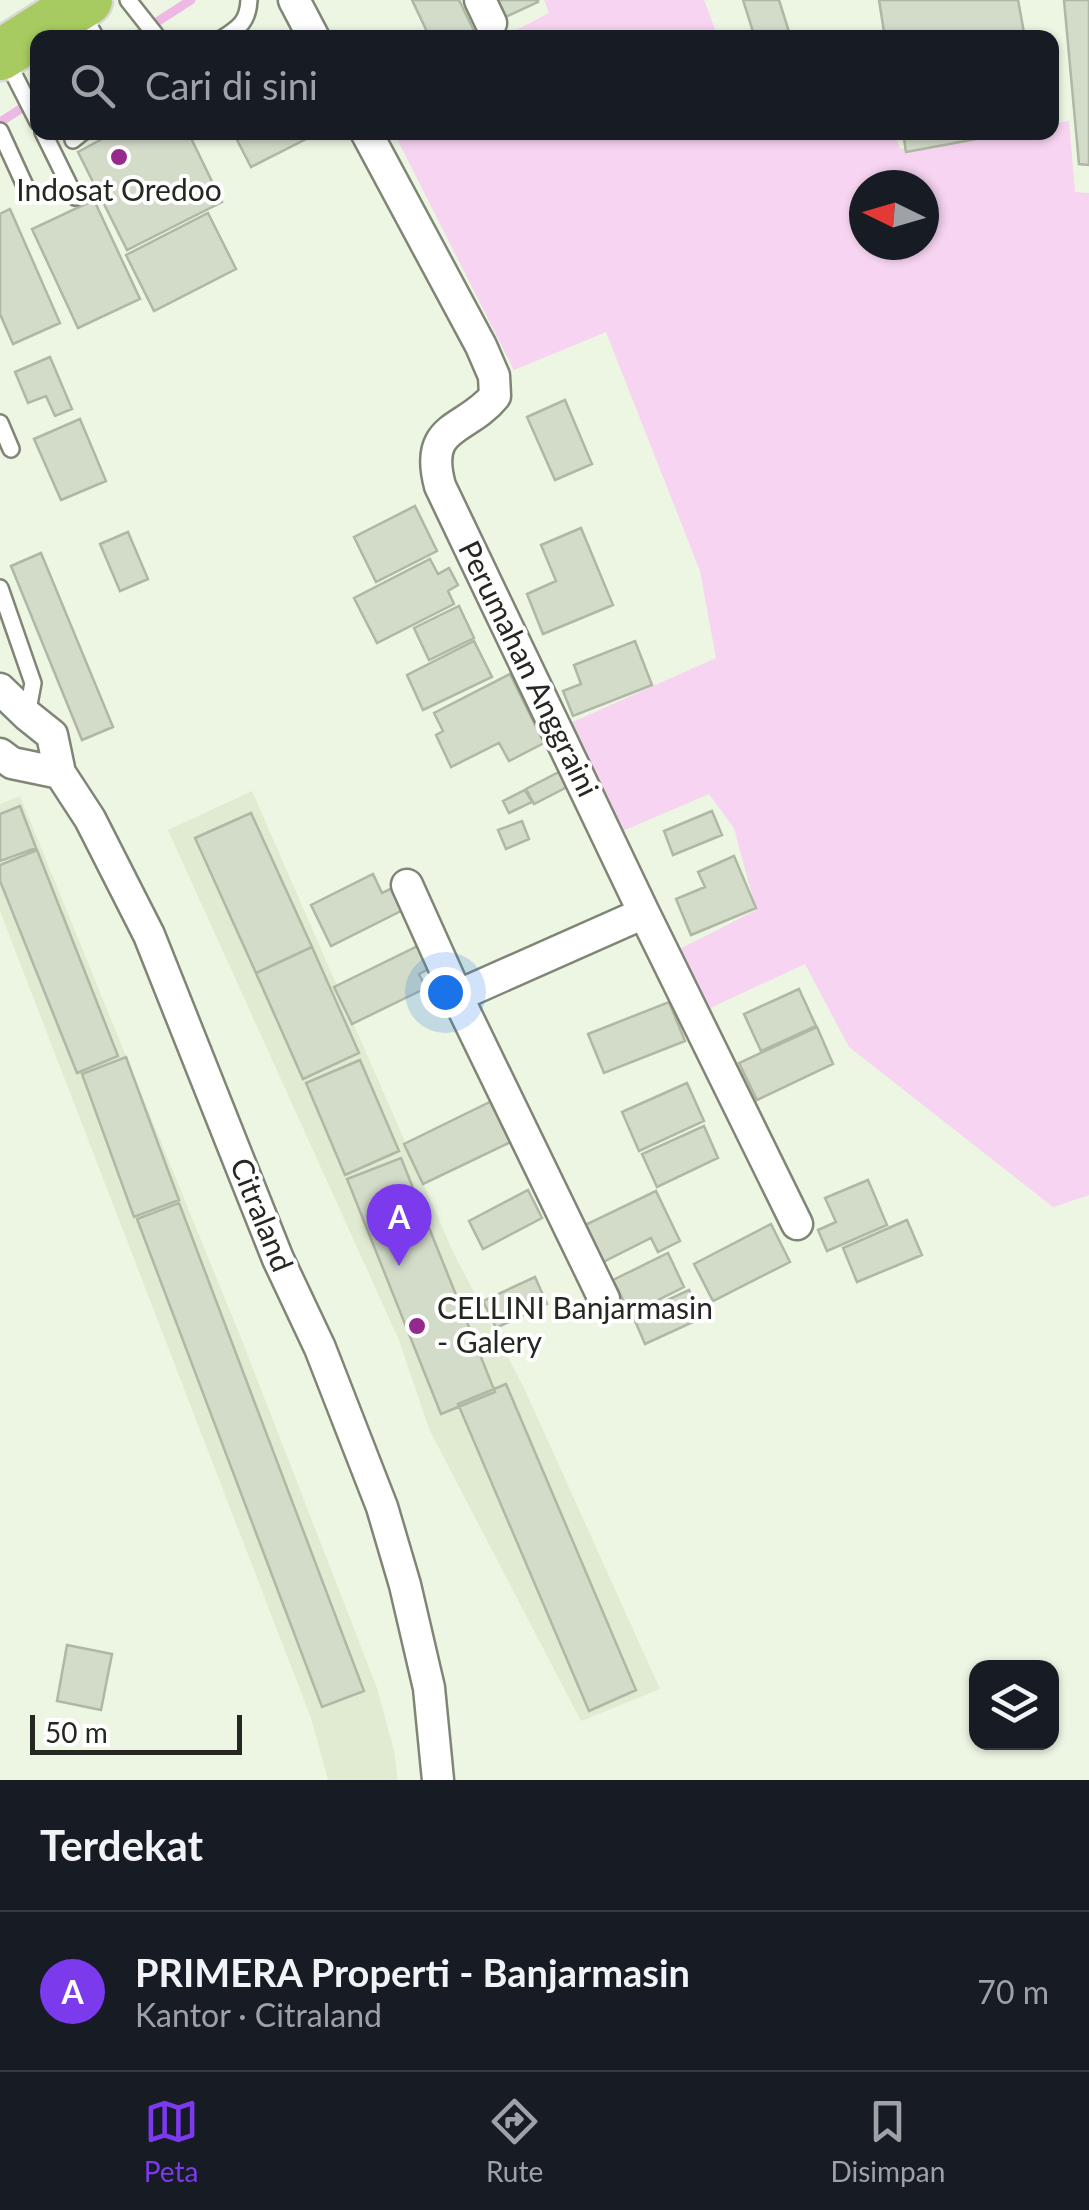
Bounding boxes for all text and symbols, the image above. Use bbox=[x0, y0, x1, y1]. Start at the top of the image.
search box bbox=[30, 30, 1059, 140]
icon: search bbox=[65, 58, 120, 113]
text: Cari di sini bbox=[145, 62, 318, 108]
marker: Indosat Oredoo bbox=[108, 146, 130, 168]
north arrow bbox=[849, 170, 939, 260]
place label: Indosat Oredoo bbox=[16, 171, 222, 207]
street label: Perumahan Anggraini bbox=[452, 534, 607, 802]
your location bbox=[420, 967, 471, 1018]
street label: Citraland bbox=[224, 1152, 302, 1276]
pin: A bbox=[366, 1184, 432, 1266]
place label: CELLINI Banjarmasin - Galery bbox=[437, 1289, 713, 1359]
marker: CELLINI Banjarmasin - Galery bbox=[406, 1315, 428, 1337]
map controls bbox=[969, 1660, 1059, 1750]
button: layers bbox=[969, 1660, 1059, 1750]
scale bar bbox=[30, 1710, 242, 1754]
text: 50 m bbox=[45, 1715, 108, 1749]
text: Terdekat bbox=[40, 1820, 203, 1870]
text: PRIMERA Properti - Banjarmasin bbox=[135, 1949, 690, 1995]
text: A bbox=[61, 1972, 84, 2011]
text: 70 m bbox=[977, 1972, 1049, 2011]
text: Kantor · Citraland bbox=[135, 1995, 382, 2034]
tab: Peta bbox=[144, 2094, 199, 2188]
tab: Rute bbox=[486, 2094, 543, 2188]
tab: Disimpan bbox=[831, 2094, 945, 2188]

